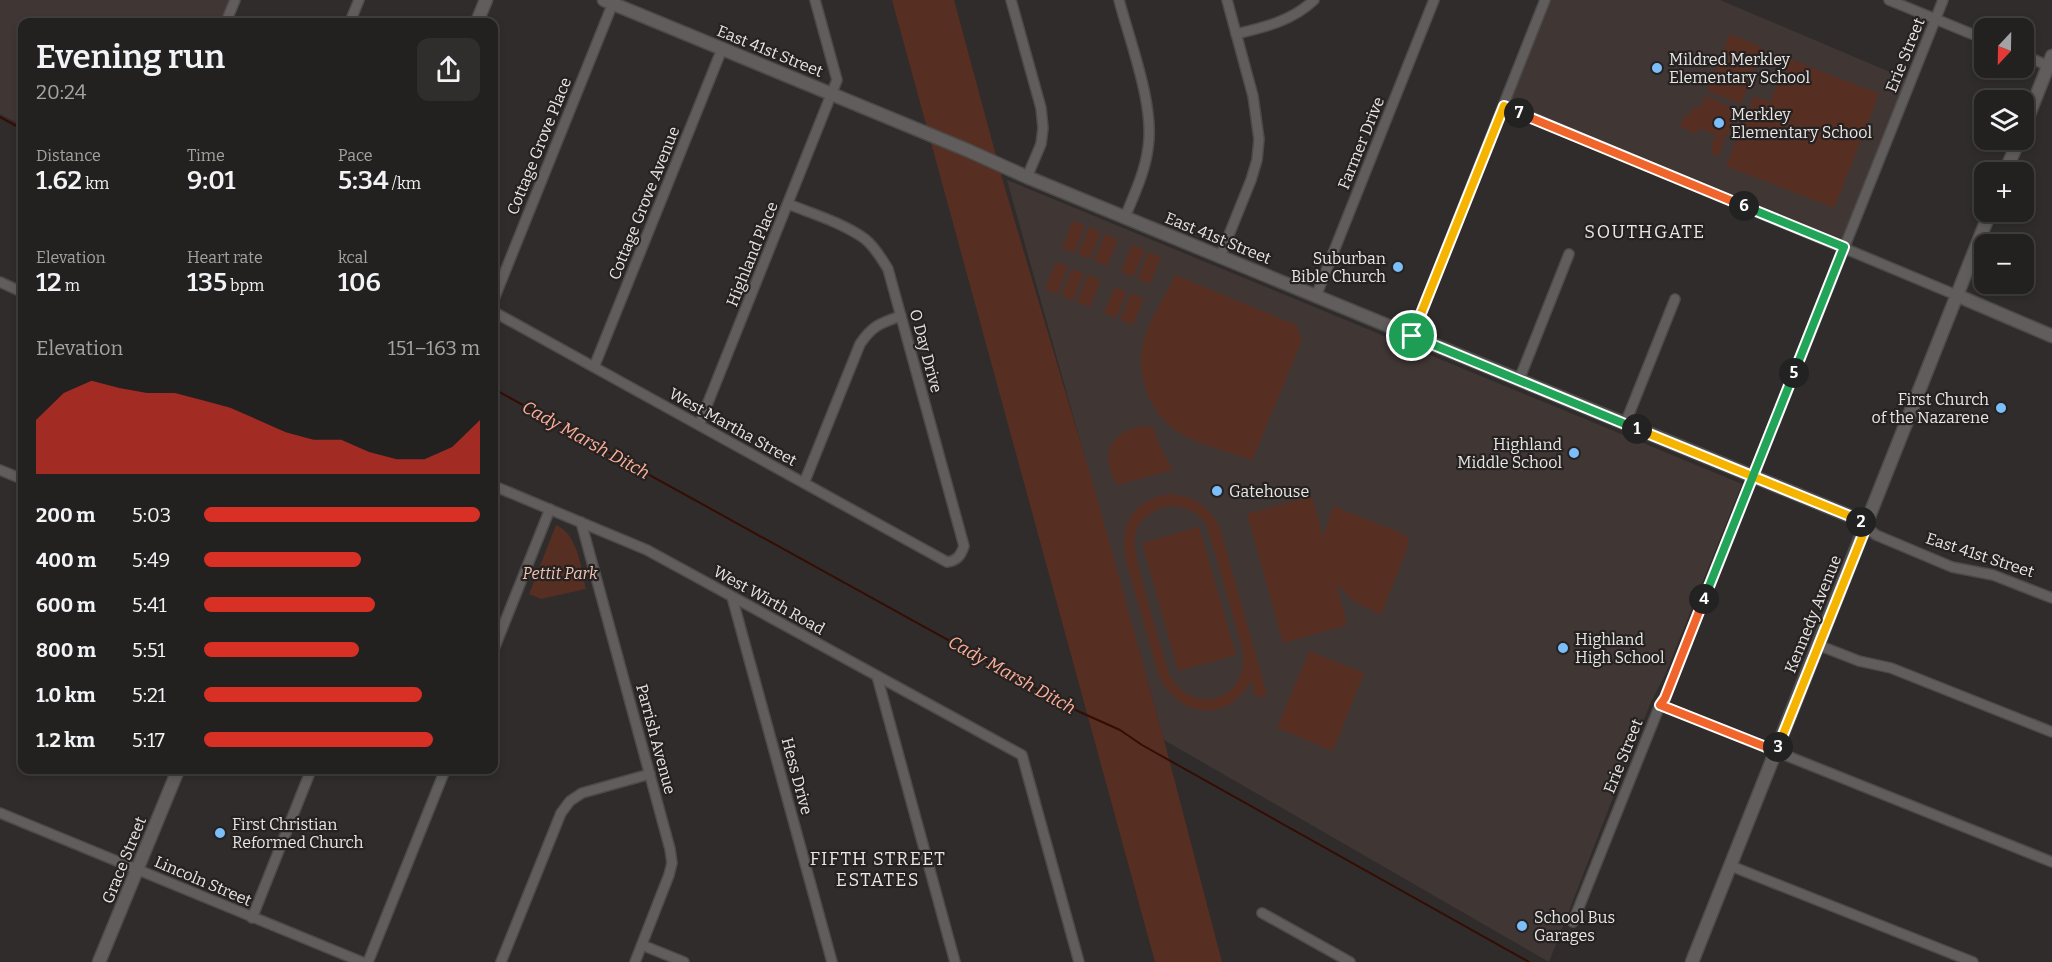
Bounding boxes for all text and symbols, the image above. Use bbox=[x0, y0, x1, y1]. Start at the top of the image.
street label: Erie Street bbox=[1881, 15, 1929, 95]
north arrow bbox=[1974, 18, 2034, 78]
map controls bbox=[1974, 18, 2034, 294]
street label: East 41st Street bbox=[714, 21, 826, 81]
text: Evening run bbox=[36, 37, 225, 77]
button: share bbox=[417, 38, 480, 101]
place label: Mildred Merkley Elementary School bbox=[1669, 50, 1810, 87]
marker: Mildred Merkley Elementary School bbox=[1650, 61, 1664, 75]
street label: Cottage Grove Place bbox=[503, 74, 575, 218]
text: 20:24 bbox=[36, 80, 86, 104]
button: layers bbox=[1974, 90, 2034, 150]
street label: Farmer Drive bbox=[1334, 94, 1388, 192]
pin: 7 bbox=[1504, 98, 1534, 128]
text: 7 bbox=[1515, 103, 1523, 122]
place label: Merkley Elementary School bbox=[1731, 105, 1872, 142]
marker: Merkley Elementary School bbox=[1712, 116, 1726, 130]
street label: Cottage Grove Avenue bbox=[605, 124, 683, 282]
text: Distance bbox=[36, 146, 101, 165]
text: Time bbox=[187, 146, 225, 165]
text: Pace bbox=[338, 146, 373, 165]
button: + bbox=[1974, 162, 2034, 222]
text: 1.62 bbox=[36, 165, 82, 196]
text: 9:01 bbox=[187, 165, 236, 196]
text: 5:34 bbox=[338, 165, 389, 196]
text: km bbox=[82, 174, 109, 193]
text: /km bbox=[389, 174, 421, 193]
pin: 6 bbox=[1729, 191, 1759, 221]
text: 6 bbox=[1739, 196, 1749, 215]
street label: Highland Place bbox=[722, 199, 782, 309]
street label: East 41st Street bbox=[1162, 208, 1274, 268]
district label: SOUTHGATE bbox=[1584, 221, 1706, 243]
button: − bbox=[1974, 234, 2034, 294]
text: Elevation bbox=[36, 248, 106, 267]
text: Heart rate bbox=[187, 248, 263, 267]
text: kcal bbox=[338, 248, 368, 267]
place label: Suburban Bible Church bbox=[1291, 249, 1386, 286]
marker: Suburban Bible Church bbox=[1391, 260, 1405, 274]
text: 12 bbox=[36, 267, 61, 298]
text: 135 bbox=[187, 267, 227, 298]
text: 106 bbox=[338, 267, 381, 298]
text: m bbox=[61, 276, 80, 295]
text: bpm bbox=[227, 276, 264, 295]
street label: O Day Drive bbox=[906, 307, 946, 395]
pin bbox=[1386, 310, 1437, 361]
icon: arrive bbox=[1395, 319, 1428, 352]
text: Elevation bbox=[36, 336, 123, 360]
text: 151–163 m bbox=[388, 336, 480, 360]
pin: 5 bbox=[1779, 358, 1809, 388]
text: 5 bbox=[1790, 363, 1798, 382]
street label: West Martha Street bbox=[666, 384, 800, 470]
place label: First Church of the Nazarene bbox=[1872, 390, 1989, 427]
water label: Cady Marsh Ditch bbox=[518, 396, 654, 484]
marker: First Church of the Nazarene bbox=[1994, 401, 2008, 415]
pin: 1 bbox=[1622, 414, 1652, 444]
text: 1 bbox=[1634, 419, 1640, 438]
place label: Highland Middle School bbox=[1457, 435, 1563, 472]
marker: Highland Middle School bbox=[1567, 446, 1581, 460]
place label: Gatehouse bbox=[1229, 482, 1309, 501]
marker: Gatehouse bbox=[1210, 484, 1224, 498]
text: 200 m bbox=[36, 503, 95, 527]
text: 5:03 bbox=[132, 503, 171, 527]
pin: 2 bbox=[1846, 507, 1876, 537]
text: 2 bbox=[1856, 512, 1866, 531]
street label: East 41st Street bbox=[1923, 529, 2037, 582]
text: 400 m bbox=[36, 548, 96, 572]
text: 5:49 bbox=[132, 548, 170, 572]
street label: Kennedy Avenue bbox=[1781, 552, 1845, 676]
street label: West Wirth Road bbox=[710, 562, 829, 639]
park label: Pettit Park bbox=[522, 564, 598, 583]
pin: 4 bbox=[1689, 584, 1719, 614]
text: 4 bbox=[1699, 589, 1709, 608]
text: 600 m bbox=[36, 593, 96, 617]
text: 5:41 bbox=[132, 593, 167, 617]
place label: Highland High School bbox=[1575, 630, 1665, 667]
water label: Cady Marsh Ditch bbox=[944, 631, 1080, 719]
text: 800 m bbox=[36, 638, 96, 662]
text: 5:51 bbox=[132, 638, 165, 662]
marker: Highland High School bbox=[1556, 641, 1570, 655]
street label: Parrish Avenue bbox=[632, 682, 680, 796]
text: 1.0 km bbox=[36, 683, 96, 707]
text: 5:21 bbox=[132, 683, 166, 707]
street label: Erie Street bbox=[1599, 716, 1647, 796]
text: 1.2 km bbox=[36, 728, 95, 752]
text: 5:17 bbox=[132, 728, 165, 752]
pin: 3 bbox=[1763, 732, 1793, 762]
street label: Hess Drive bbox=[778, 735, 816, 817]
text: 3 bbox=[1773, 737, 1783, 756]
street label: Grace Street bbox=[98, 814, 150, 906]
place label: First Christian Reformed Church bbox=[232, 815, 363, 852]
marker: First Christian Reformed Church bbox=[213, 826, 227, 840]
district label: FIFTH STREET ESTATES bbox=[810, 848, 946, 891]
street label: Lincoln Street bbox=[152, 852, 255, 910]
place label: School Bus Garages bbox=[1534, 908, 1615, 945]
marker: School Bus Garages bbox=[1515, 919, 1529, 933]

